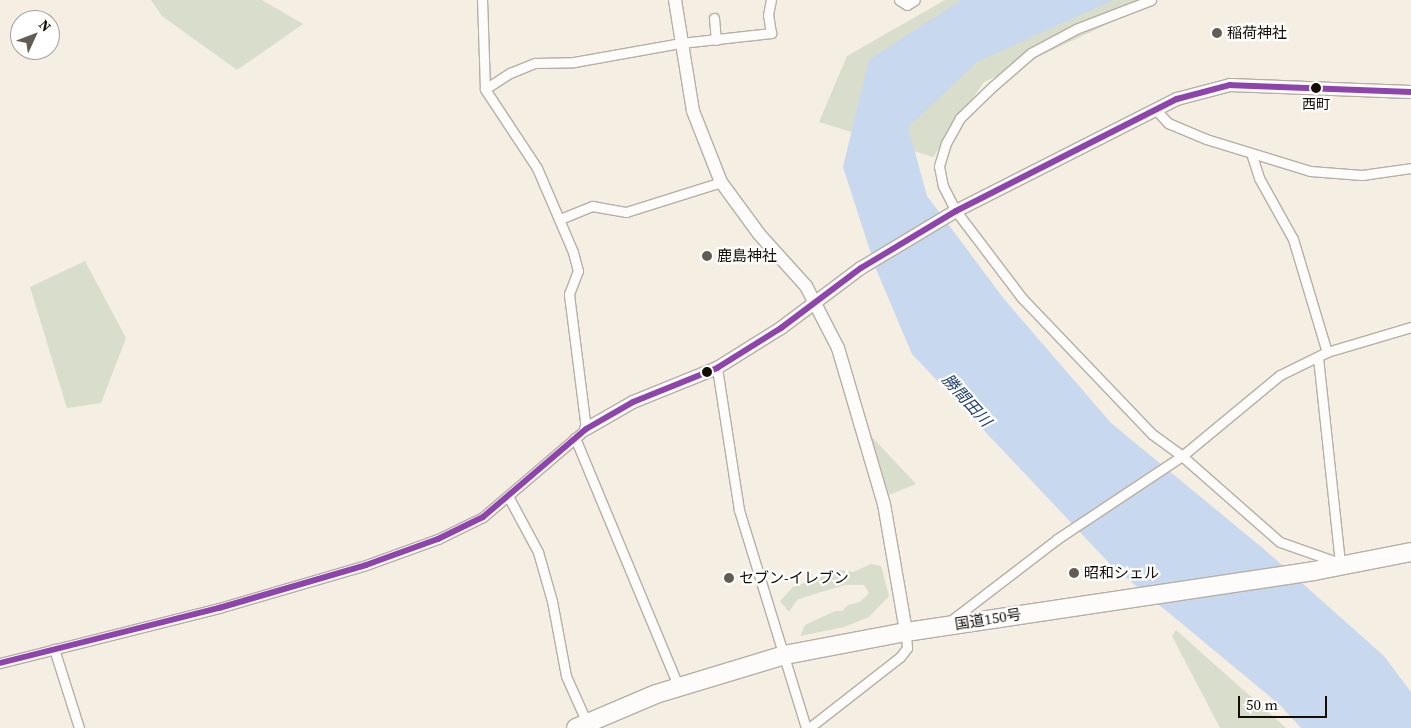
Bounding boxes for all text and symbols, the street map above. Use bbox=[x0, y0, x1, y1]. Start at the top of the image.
north arrow bbox=[10, 10, 60, 60]
text: N bbox=[34, 15, 56, 36]
place label: 稲荷神社 bbox=[1227, 24, 1287, 42]
marker: 稲荷神社 bbox=[1211, 27, 1223, 39]
marker: 西町 bbox=[1311, 83, 1321, 93]
place label: 西町 bbox=[1302, 96, 1330, 112]
place label: 鹿島神社 bbox=[717, 247, 777, 265]
marker: 鹿島神社 bbox=[701, 250, 713, 262]
unlabelled marker bbox=[702, 367, 712, 377]
water label: 勝間田川 bbox=[938, 370, 996, 430]
place label: 昭和シェル bbox=[1084, 564, 1159, 582]
marker: 昭和シェル bbox=[1068, 567, 1080, 579]
place label: セブン-イレブン bbox=[739, 569, 849, 587]
marker: セブン-イレブン bbox=[723, 572, 735, 584]
street label: 国道150号 bbox=[953, 605, 1023, 633]
scale bar bbox=[1241, 686, 1330, 718]
text: 50 m bbox=[1246, 694, 1278, 715]

